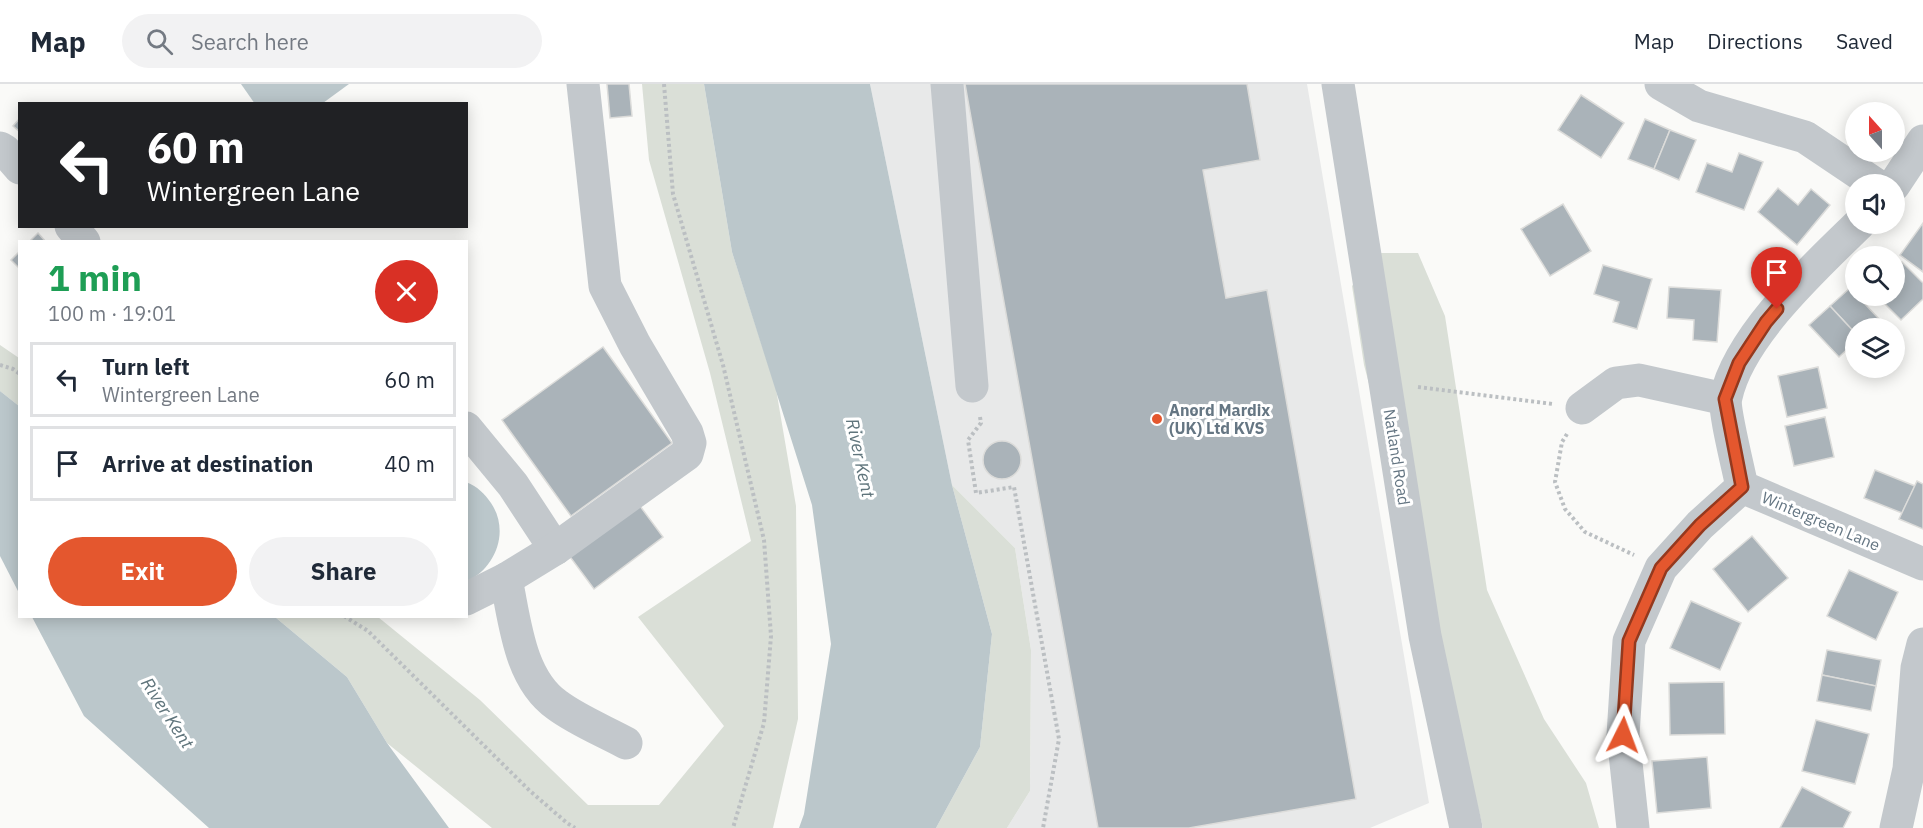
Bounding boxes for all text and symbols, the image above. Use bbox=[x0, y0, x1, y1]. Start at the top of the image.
search box bbox=[122, 14, 542, 68]
text: Map bbox=[30, 23, 86, 60]
icon: search bbox=[143, 25, 176, 58]
text: Search here bbox=[191, 27, 309, 56]
text: Map bbox=[1634, 27, 1674, 55]
text: Directions bbox=[1707, 27, 1803, 55]
text: Saved bbox=[1836, 27, 1893, 55]
north arrow bbox=[1845, 102, 1905, 162]
map controls bbox=[1845, 102, 1905, 378]
text: 60 m bbox=[147, 120, 245, 175]
icon: left bbox=[48, 126, 126, 204]
text: Wintergreen Lane bbox=[147, 173, 360, 208]
button: sound bbox=[1845, 174, 1905, 234]
button: search bbox=[1845, 246, 1905, 306]
pin bbox=[1751, 247, 1802, 309]
text: 1 min bbox=[48, 254, 142, 301]
icon: arrive bbox=[1760, 256, 1793, 289]
button: close bbox=[375, 260, 438, 323]
text: 100 m · 19:01 bbox=[48, 300, 176, 327]
button: layers bbox=[1845, 318, 1905, 378]
text: Turn left bbox=[102, 352, 190, 381]
icon: left bbox=[51, 363, 84, 396]
text: 60 m bbox=[384, 365, 435, 394]
text: Wintergreen Lane bbox=[102, 381, 260, 408]
place label: Anord Mardix (UK) Ltd KVS bbox=[1169, 400, 1270, 438]
street label: Natland Road bbox=[1380, 407, 1414, 507]
marker: Anord Mardix (UK) Ltd KVS bbox=[1150, 412, 1164, 426]
water label: River Kent bbox=[841, 416, 880, 501]
icon: arrive bbox=[51, 447, 84, 480]
text: Arrive at destination bbox=[102, 449, 313, 478]
text: 40 m bbox=[384, 449, 435, 478]
street label: Wintergreen Lane bbox=[1759, 487, 1883, 555]
button: Exit bbox=[48, 537, 237, 606]
button: Share bbox=[249, 537, 438, 606]
water label: River Kent bbox=[136, 673, 200, 754]
position arrow bbox=[1591, 703, 1655, 767]

